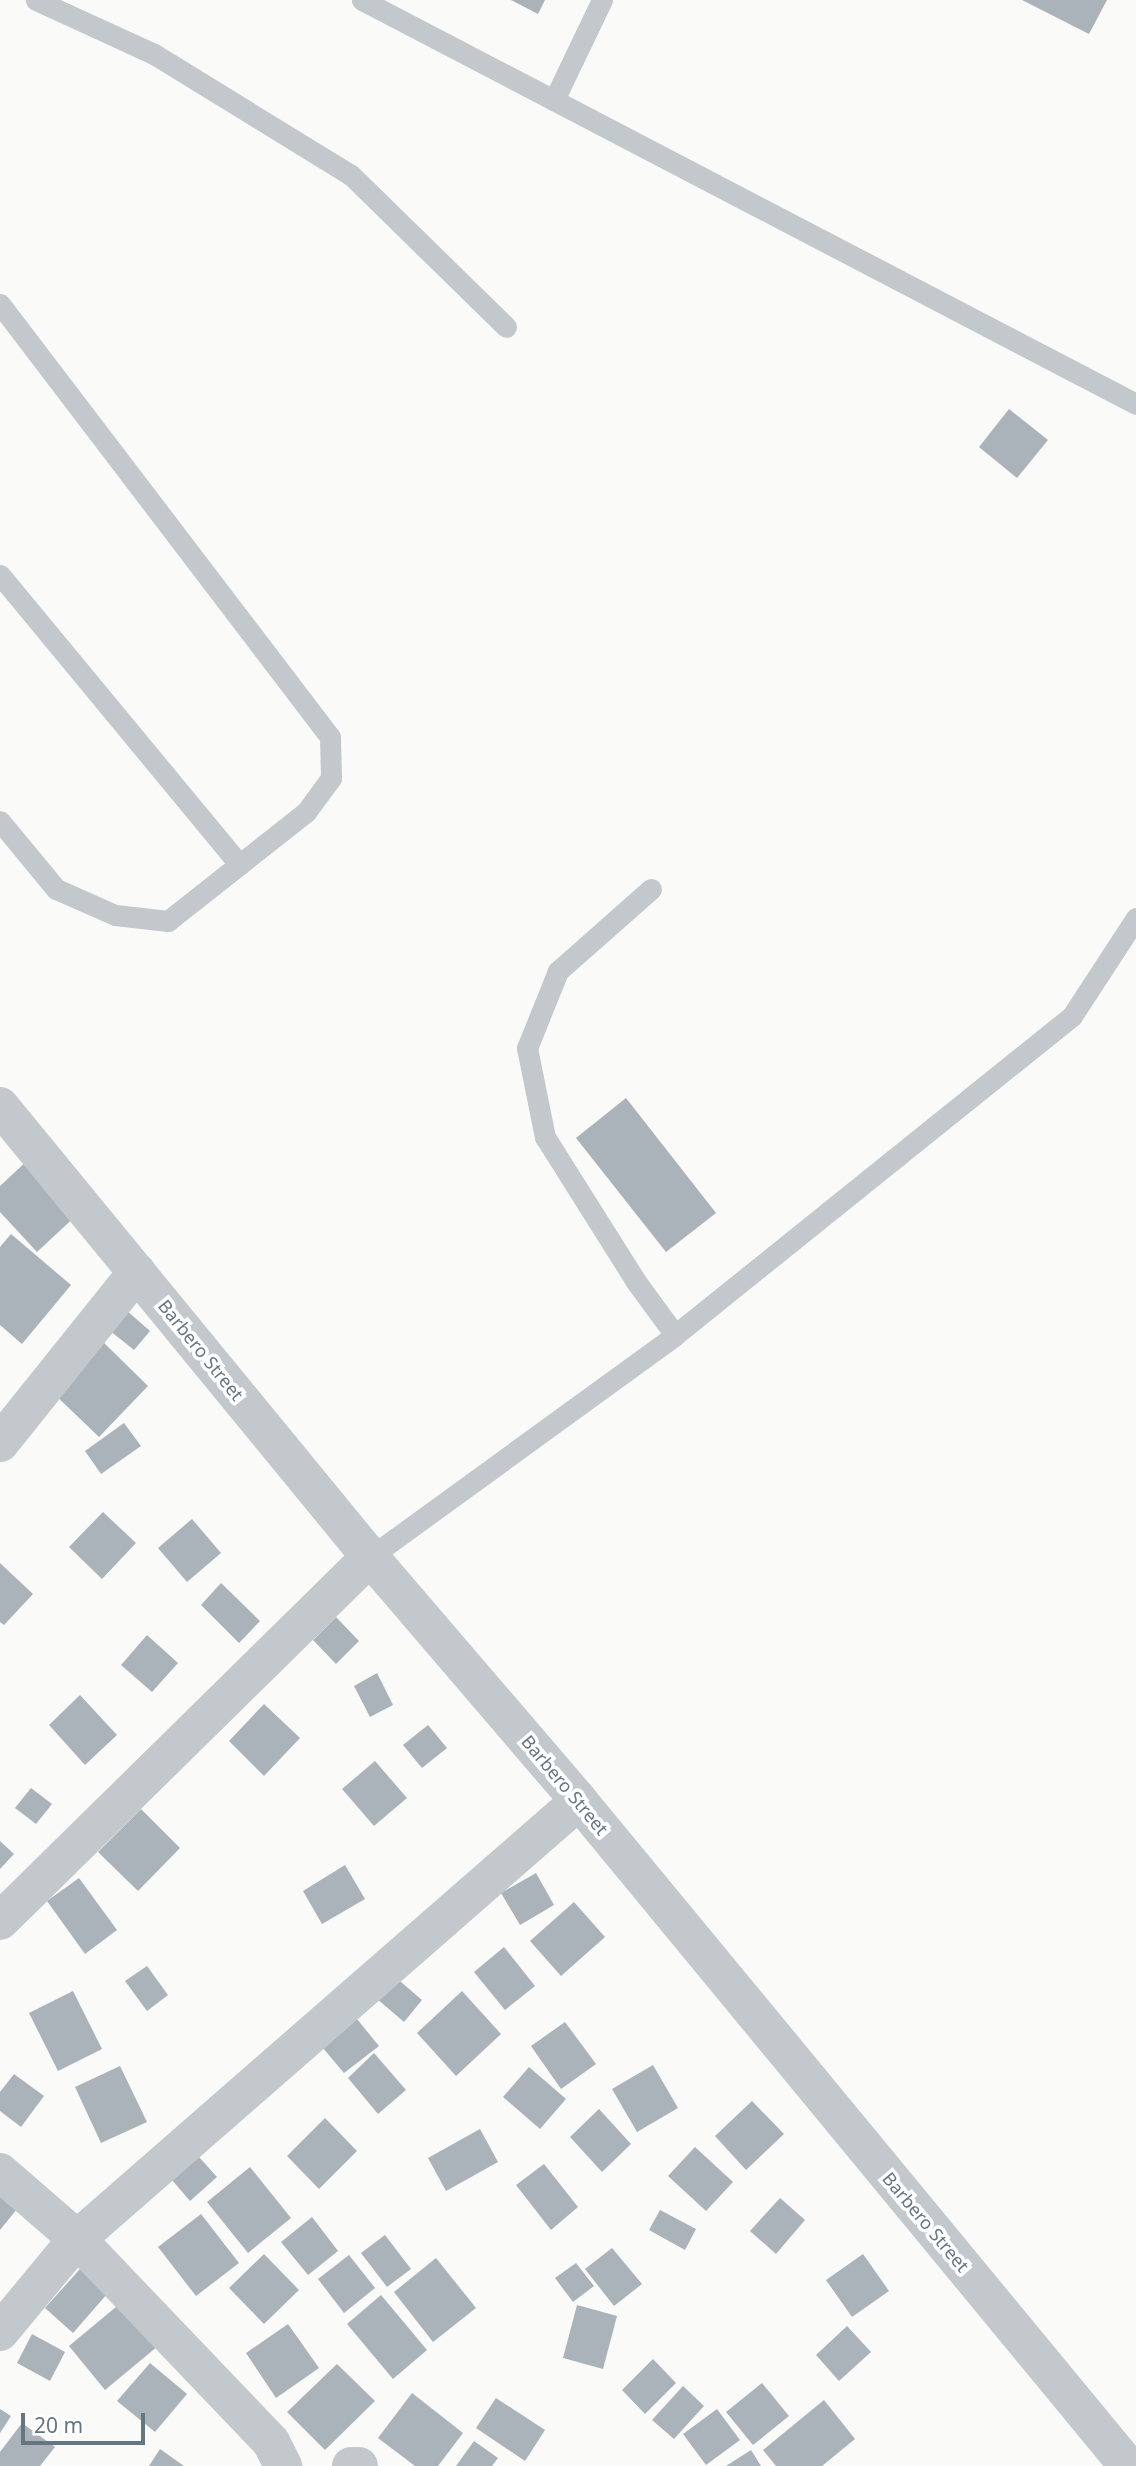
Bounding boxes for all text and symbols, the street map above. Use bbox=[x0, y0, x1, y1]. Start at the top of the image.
street label: Barbero Street bbox=[154, 1295, 248, 1405]
street label: Barbero Street bbox=[517, 1731, 613, 1839]
street label: Barbero Street bbox=[878, 2168, 974, 2276]
scale bar bbox=[24, 2400, 149, 2444]
text: 20 m bbox=[34, 2411, 83, 2439]

